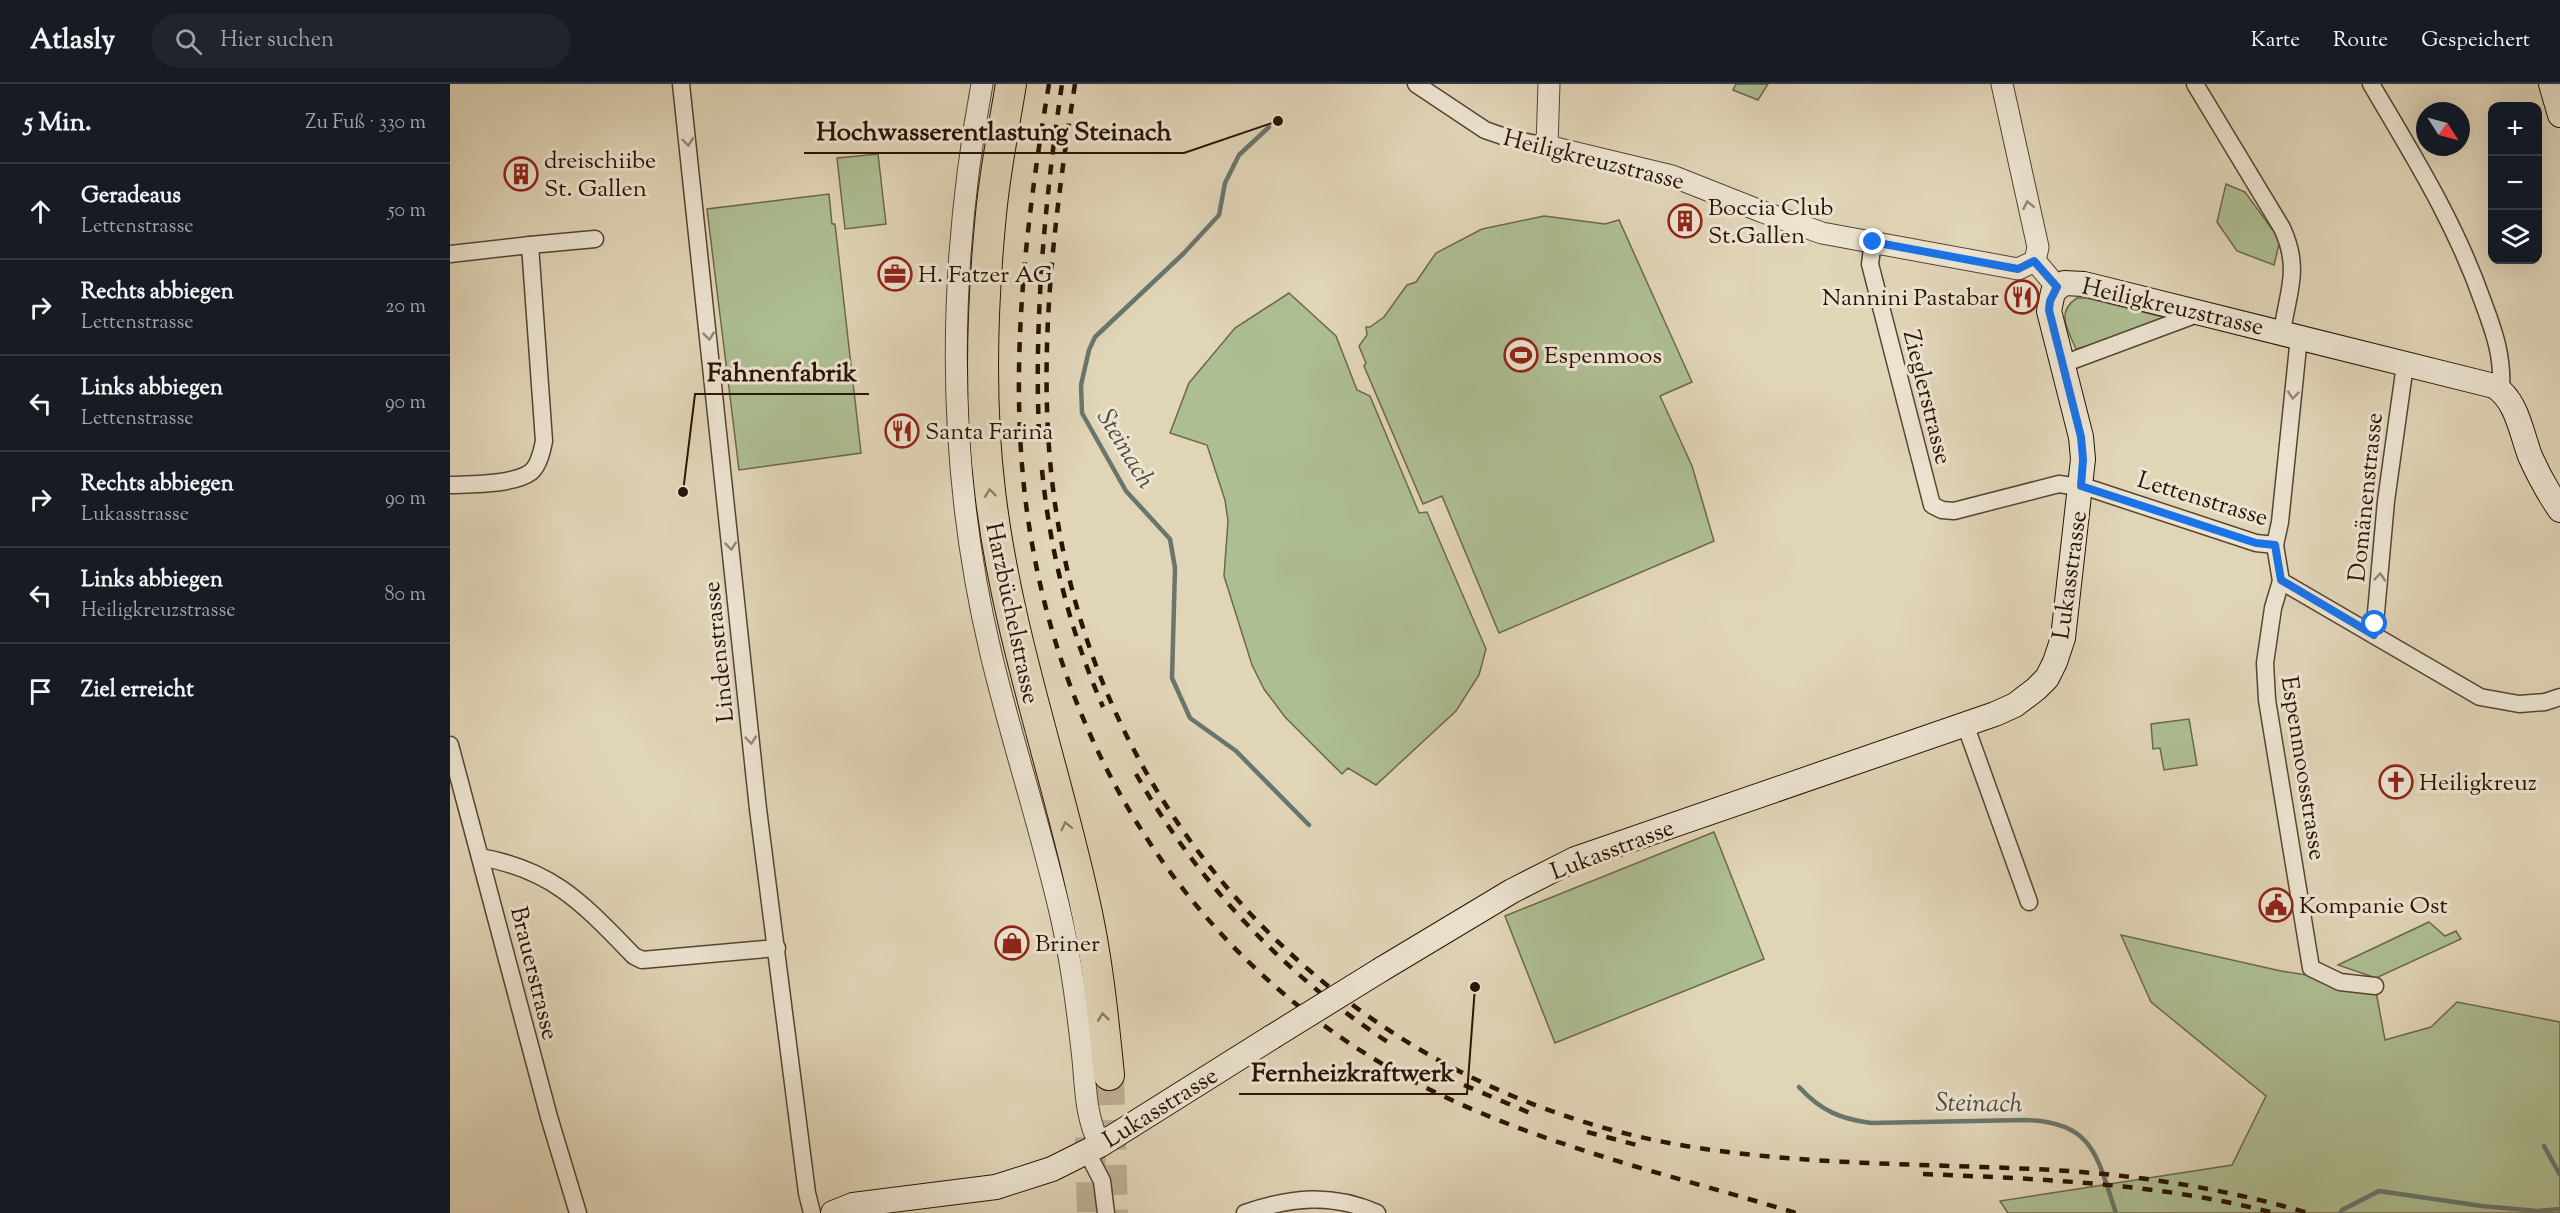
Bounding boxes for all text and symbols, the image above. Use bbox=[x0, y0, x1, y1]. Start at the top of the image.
search box bbox=[151, 14, 571, 68]
text: Atlasly bbox=[30, 21, 115, 61]
icon: search bbox=[172, 25, 205, 58]
text: Hier suchen bbox=[220, 25, 334, 57]
text: Karte bbox=[2251, 26, 2300, 56]
text: Route bbox=[2333, 26, 2388, 56]
text: Gespeichert bbox=[2421, 26, 2530, 56]
north arrow bbox=[2416, 102, 2470, 156]
map controls bbox=[2488, 102, 2542, 264]
button: + bbox=[2488, 102, 2542, 156]
text: 5 Min. bbox=[24, 105, 92, 142]
text: Zu Fuß · 330 m bbox=[305, 109, 426, 138]
callout: Hochwasserentlastung Steinach bbox=[804, 109, 1184, 153]
text: Hochwasserentlastung Steinach bbox=[816, 115, 1173, 152]
street label: Heiligkreuzstrasse bbox=[1499, 122, 1688, 200]
one-way arrow bbox=[681, 138, 693, 147]
place label: dreischiibe St. Gallen bbox=[544, 145, 656, 207]
building icon: dreischiibe St. Gallen bbox=[503, 156, 539, 192]
button: − bbox=[2488, 156, 2542, 210]
text: Geradeaus bbox=[81, 181, 181, 213]
place label: Boccia Club St.Gallen bbox=[1708, 192, 1833, 254]
icon: ahead bbox=[24, 195, 57, 228]
text: 50 m bbox=[388, 197, 426, 226]
one-way arrow bbox=[2023, 200, 2036, 210]
building icon: Boccia Club St.Gallen bbox=[1667, 203, 1703, 239]
button: layers bbox=[2488, 210, 2542, 264]
text: Lettenstrasse bbox=[81, 213, 194, 242]
route end bbox=[1859, 228, 1885, 254]
office icon: H. Fatzer AG bbox=[877, 256, 913, 292]
place label: H. Fatzer AG bbox=[918, 259, 1052, 293]
street label: Heiligkreuzstrasse bbox=[2078, 271, 2267, 345]
text: Rechts abbiegen bbox=[81, 277, 234, 309]
restaurant icon: Nannini Pastabar bbox=[2004, 279, 2040, 315]
place label: Nannini Pastabar bbox=[1822, 282, 1999, 316]
icon: right bbox=[24, 291, 57, 324]
text: 20 m bbox=[385, 293, 426, 322]
text: Lettenstrasse bbox=[81, 309, 194, 338]
street label: Zieglerstrasse bbox=[1893, 327, 1959, 468]
one-way arrow bbox=[702, 331, 714, 341]
sports icon: Espenmoos bbox=[1503, 337, 1539, 373]
place label: Espenmoos bbox=[1544, 340, 1662, 374]
callout: Fahnenfabrik bbox=[695, 350, 869, 394]
text: Fahnenfabrik bbox=[707, 356, 858, 393]
text: Links abbiegen bbox=[81, 373, 223, 405]
icon: left bbox=[24, 387, 57, 420]
text: 90 m bbox=[385, 389, 426, 418]
one-way arrow bbox=[2287, 390, 2300, 399]
water label: Steinach bbox=[1087, 402, 1163, 496]
text: Lettenstrasse bbox=[81, 405, 194, 434]
street label: Domänenstrasse bbox=[2341, 411, 2393, 584]
restaurant icon: Santa Farina bbox=[884, 413, 920, 449]
place label: Santa Farina bbox=[925, 416, 1053, 450]
street label: Lettenstrasse bbox=[2133, 464, 2272, 536]
text: Rechts abbiegen bbox=[81, 469, 234, 501]
icon: right bbox=[24, 483, 57, 516]
text: 90 m bbox=[385, 485, 426, 514]
one-way arrow bbox=[985, 488, 997, 497]
text: Lukasstrasse bbox=[81, 501, 189, 530]
street label: Lukasstrasse bbox=[2045, 509, 2097, 642]
street label: Harzbüchelstrasse bbox=[975, 520, 1047, 707]
one-way arrow bbox=[724, 541, 737, 550]
text: Links abbiegen bbox=[81, 565, 223, 597]
one-way arrow bbox=[2373, 572, 2386, 581]
icon: left bbox=[24, 579, 57, 612]
street label: Lindenstrasse bbox=[696, 580, 744, 724]
text: 80 m bbox=[385, 581, 426, 610]
text: Heiligkreuzstrasse bbox=[81, 597, 236, 626]
route start bbox=[2361, 610, 2387, 636]
street label: Espenmoosstrasse bbox=[2271, 674, 2333, 863]
icon: arrive bbox=[24, 675, 57, 708]
text: Ziel erreicht bbox=[81, 675, 194, 707]
one-way arrow bbox=[744, 735, 757, 744]
church icon: Heiligkreuz bbox=[2378, 764, 2414, 800]
place label: Heiligkreuz bbox=[2419, 767, 2537, 801]
street label: Lukasstrasse bbox=[1546, 812, 1679, 890]
one-way arrow bbox=[1061, 821, 1073, 832]
public building icon: Kompanie Ost bbox=[2258, 887, 2294, 923]
place label: Kompanie Ost bbox=[2299, 890, 2448, 924]
street label: Brauerstrasse bbox=[500, 903, 566, 1044]
shop icon: Briner bbox=[994, 925, 1030, 961]
place label: Briner bbox=[1035, 928, 1100, 962]
one-way arrow bbox=[1097, 1012, 1110, 1022]
callout: Fernheizkraftwerk bbox=[1239, 1050, 1467, 1094]
text: Fernheizkraftwerk bbox=[1251, 1056, 1456, 1093]
street label: Lukasstrasse bbox=[1097, 1060, 1225, 1157]
water label: Steinach bbox=[1935, 1085, 2023, 1124]

